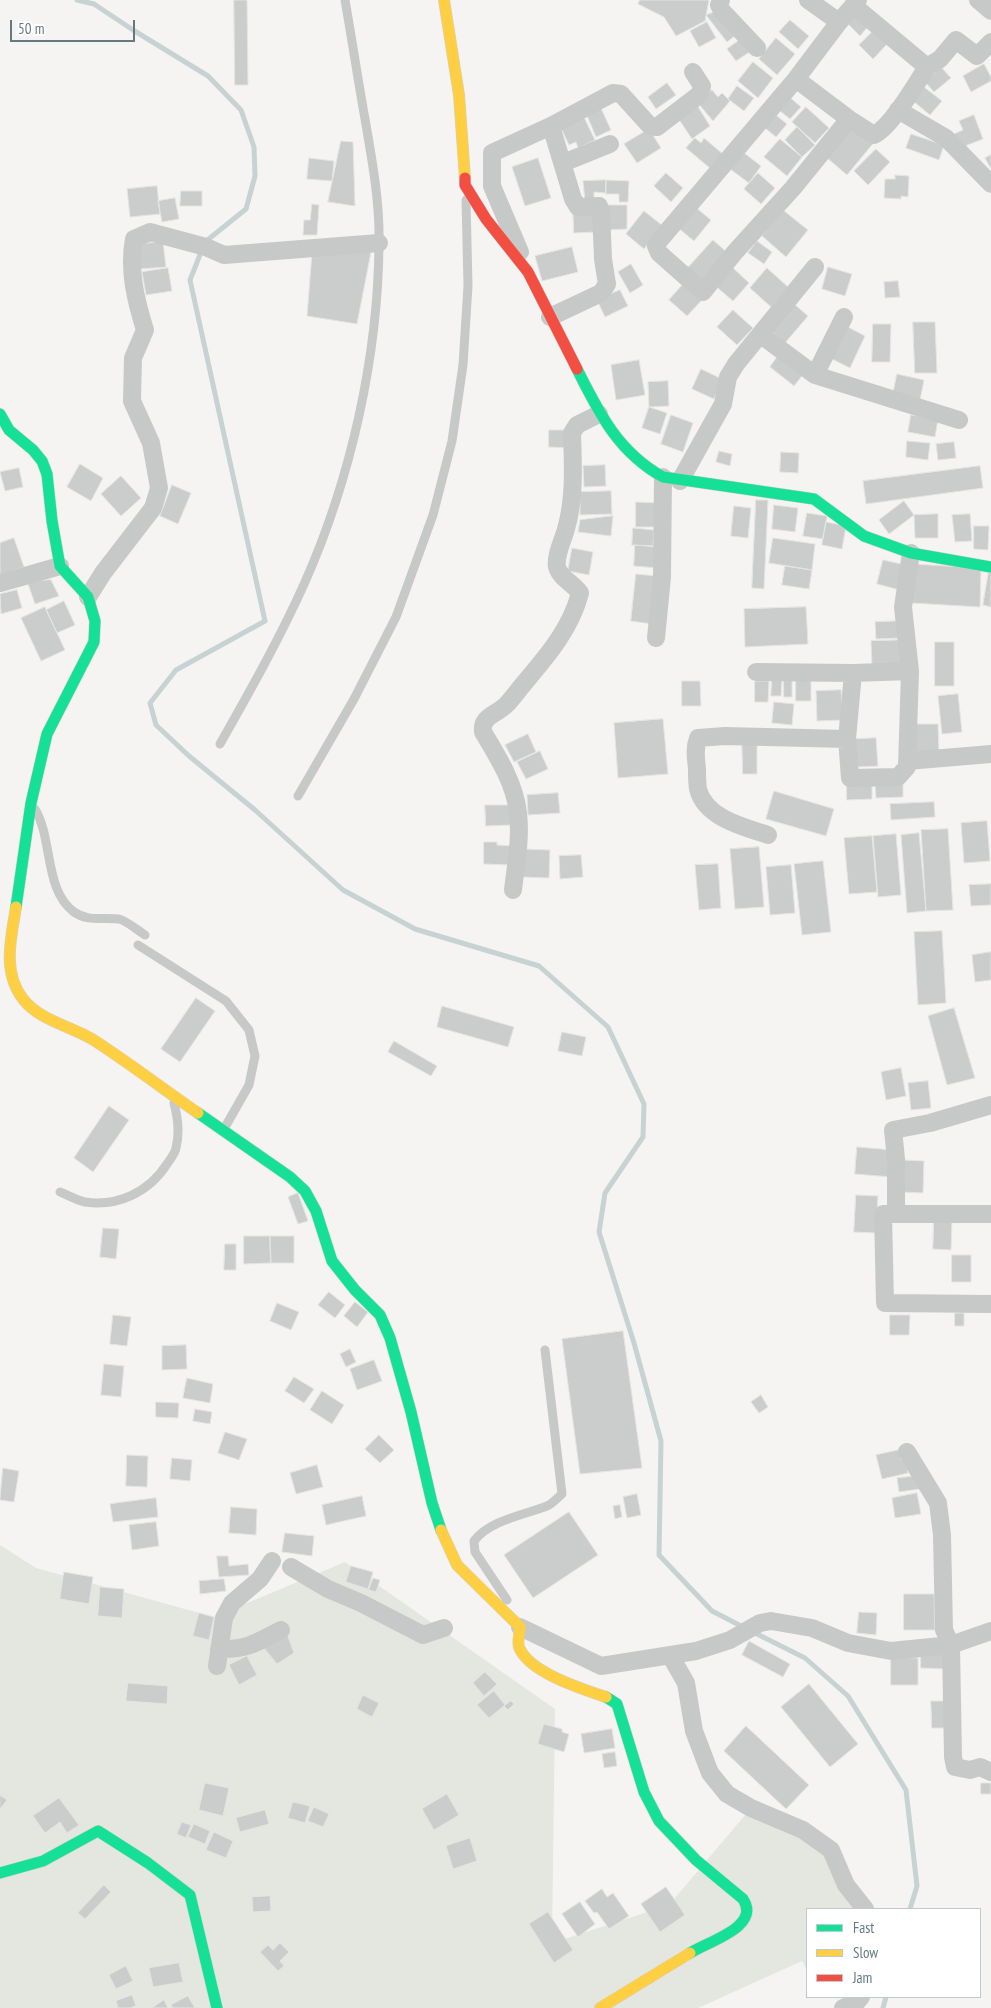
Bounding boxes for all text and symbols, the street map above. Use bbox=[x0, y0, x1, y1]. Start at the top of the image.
scale bar bbox=[12, 10, 138, 42]
text: 50 m bbox=[18, 19, 44, 38]
legend bbox=[806, 1908, 981, 1998]
text: Fast bbox=[853, 1918, 874, 1937]
text: Slow bbox=[853, 1943, 878, 1962]
text: Jam bbox=[853, 1968, 872, 1987]

